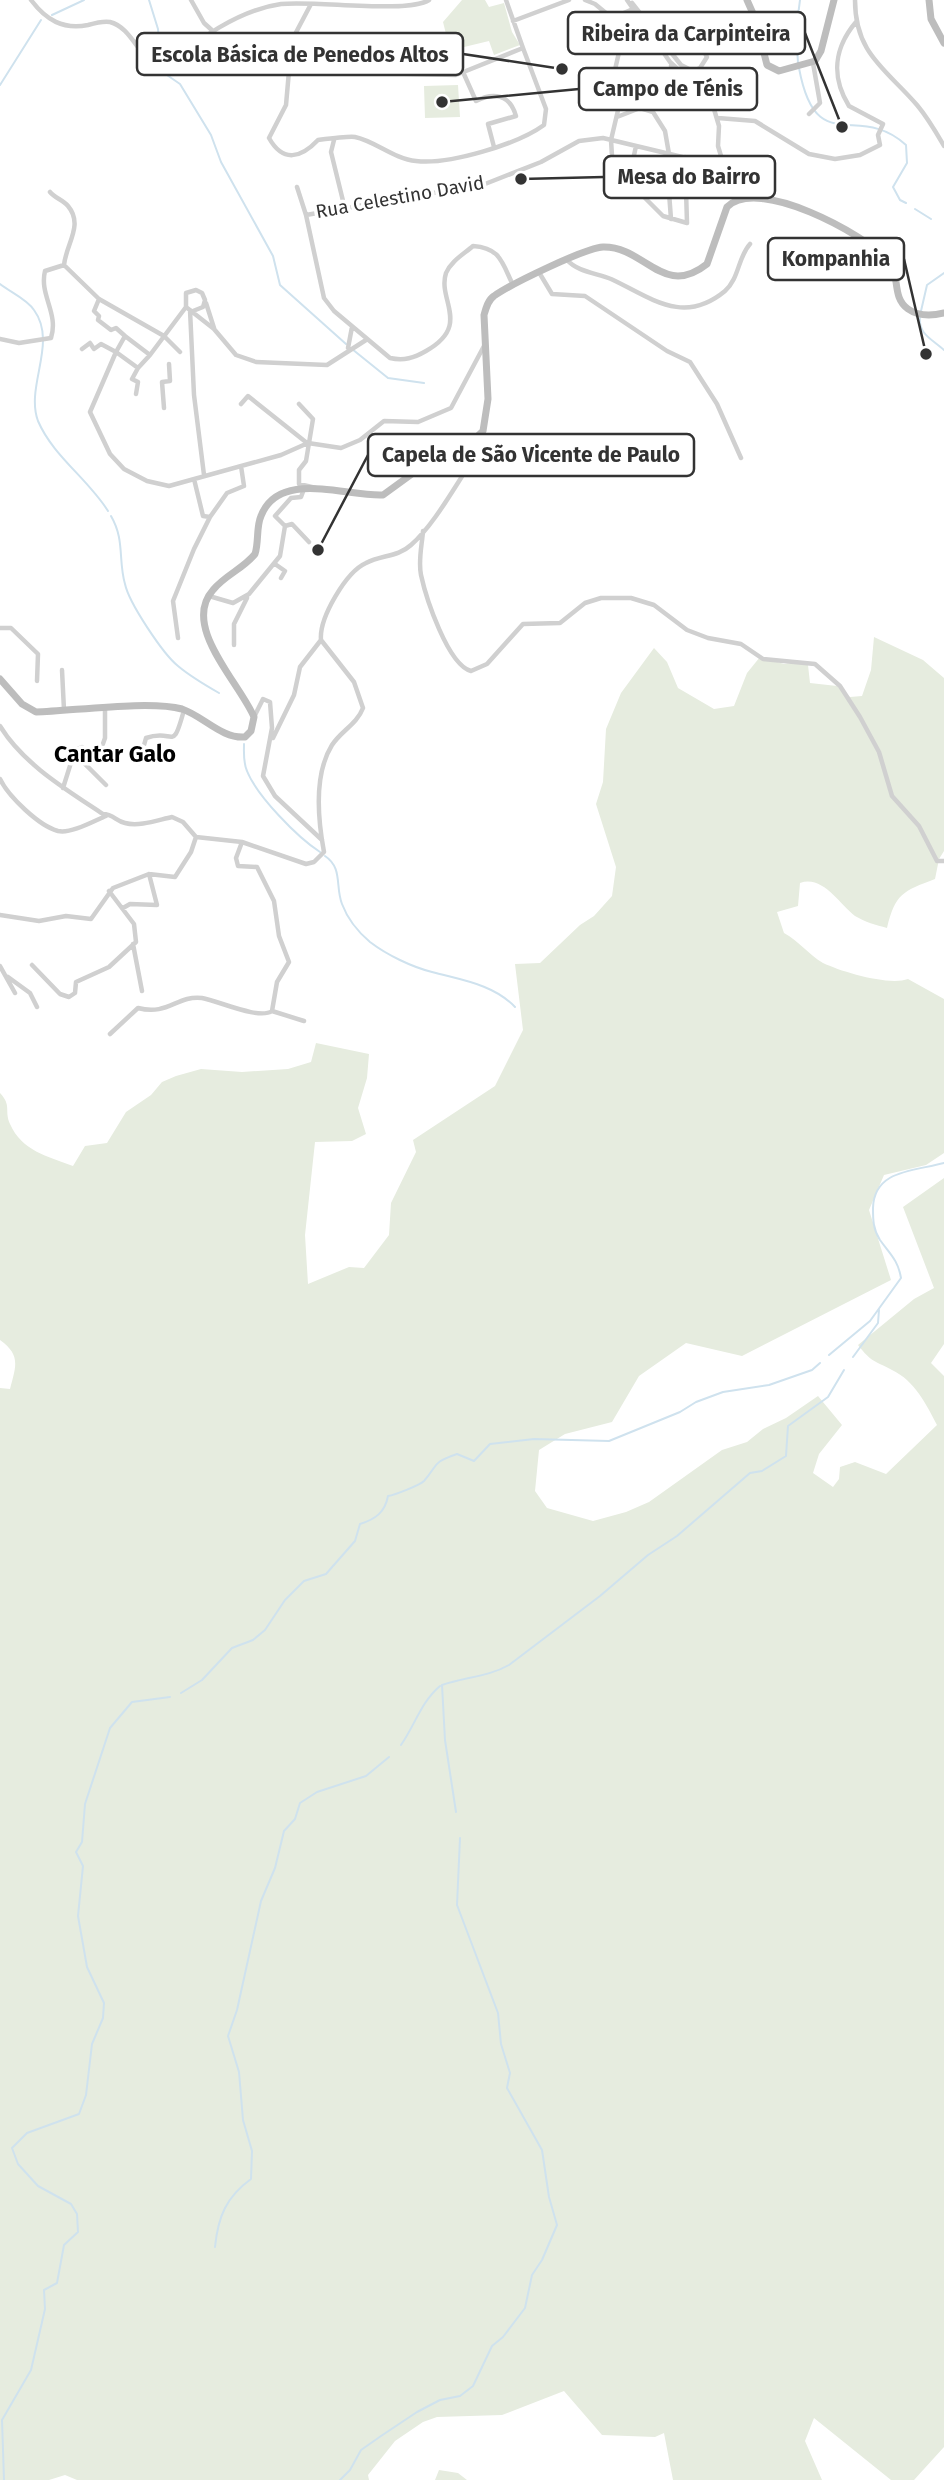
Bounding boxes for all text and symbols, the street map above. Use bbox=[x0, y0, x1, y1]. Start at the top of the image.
callout: Ribeira da Carpinteira bbox=[568, 12, 805, 54]
text: Ribeira da Carpinteira bbox=[582, 21, 791, 47]
callout: Escola Básica de Penedos Altos bbox=[137, 33, 463, 75]
text: Escola Básica de Penedos Altos bbox=[151, 42, 449, 68]
callout: Campo de Ténis bbox=[579, 68, 757, 110]
text: Campo de Ténis bbox=[593, 76, 743, 102]
callout: Mesa do Bairro bbox=[604, 156, 775, 198]
text: Mesa do Bairro bbox=[617, 164, 761, 190]
street label: Rua Celestino David bbox=[314, 171, 486, 223]
callout: Kompanhia bbox=[768, 238, 904, 280]
text: Kompanhia bbox=[782, 246, 890, 272]
callout: Capela de São Vicente de Paulo bbox=[368, 434, 694, 476]
text: Capela de São Vicente de Paulo bbox=[382, 442, 680, 468]
district label: Cantar Galo bbox=[54, 740, 176, 768]

